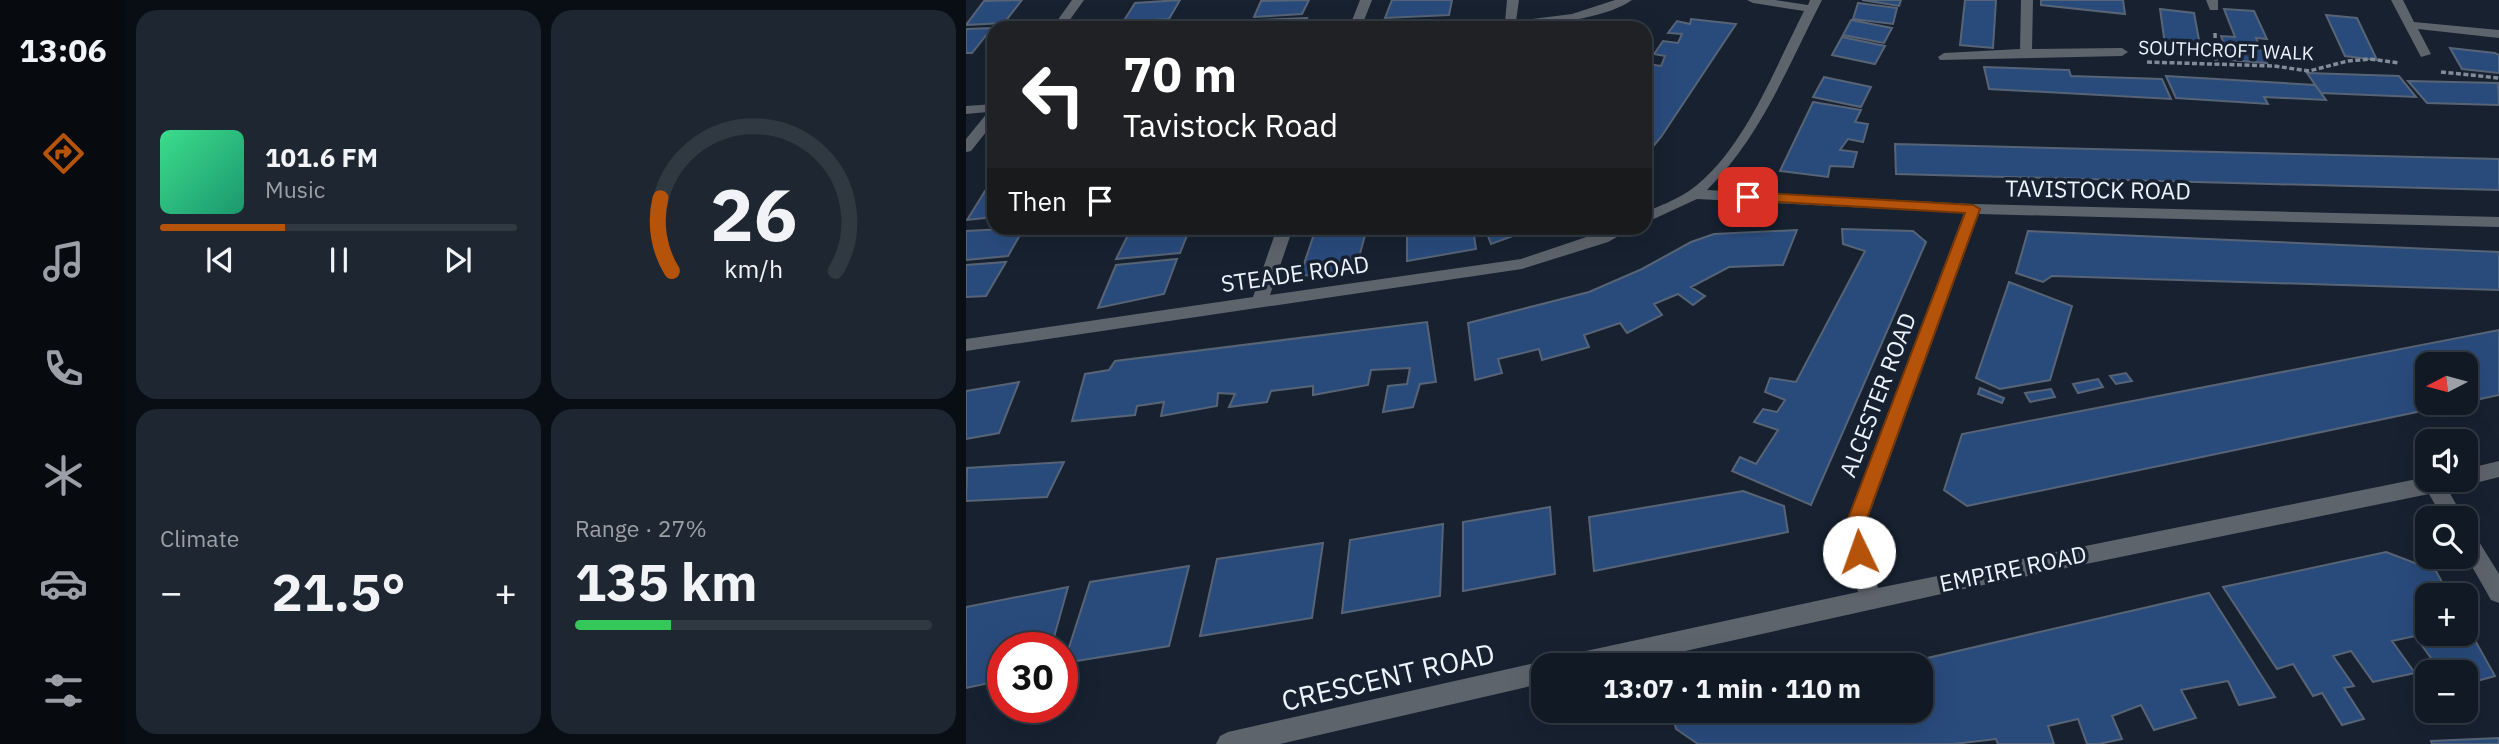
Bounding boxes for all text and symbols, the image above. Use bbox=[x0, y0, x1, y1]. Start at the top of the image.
text: 13:06 bbox=[19, 29, 107, 71]
street label: SOUTHCROFT WALK bbox=[2138, 35, 2314, 65]
text: 70 m bbox=[1123, 42, 1237, 105]
icon: left bbox=[1008, 49, 1099, 140]
text: Tavistock Road bbox=[1123, 104, 1338, 146]
icon: directions bbox=[39, 129, 88, 178]
text: 101.6 FM bbox=[265, 140, 378, 174]
text: 26 bbox=[710, 166, 797, 261]
pin bbox=[1718, 167, 1778, 227]
street label: TAVISTOCK ROAD bbox=[2005, 172, 2191, 206]
text: Music bbox=[265, 174, 325, 204]
icon: arrive bbox=[1729, 178, 1767, 216]
icon: arrive bbox=[1081, 182, 1119, 220]
text: Then bbox=[1008, 184, 1067, 218]
icon: music bbox=[39, 237, 88, 286]
icon: previous bbox=[201, 241, 239, 279]
icon: pause bbox=[320, 241, 358, 279]
icon: next bbox=[439, 241, 477, 279]
street label: STEADE ROAD bbox=[1219, 248, 1371, 298]
text: km/h bbox=[724, 252, 783, 285]
street label: ALCESTER ROAD bbox=[1832, 308, 1922, 481]
icon: phone bbox=[39, 344, 88, 393]
north arrow bbox=[2415, 352, 2478, 415]
map controls bbox=[2415, 352, 2478, 723]
button: sound bbox=[2415, 429, 2478, 492]
icon: climate bbox=[39, 451, 88, 500]
button: search bbox=[2415, 506, 2478, 569]
text: Range · 27% bbox=[575, 513, 707, 543]
position arrow bbox=[1822, 515, 1896, 589]
text: Climate bbox=[160, 523, 239, 553]
street label: EMPIRE ROAD bbox=[1937, 538, 2089, 598]
text: 135 km bbox=[575, 548, 757, 615]
text: 21.5° bbox=[271, 558, 406, 625]
icon: car bbox=[39, 559, 88, 608]
text: − bbox=[160, 567, 183, 616]
text: + bbox=[494, 567, 517, 616]
button: + bbox=[2415, 583, 2478, 646]
speed limit sign: 30 bbox=[987, 632, 1078, 723]
street label: CRESCENT ROAD bbox=[1278, 634, 1498, 719]
button: − bbox=[2415, 660, 2478, 723]
icon: filters bbox=[39, 666, 88, 715]
text: 13:07 · 1 min · 110 m bbox=[1603, 671, 1861, 705]

